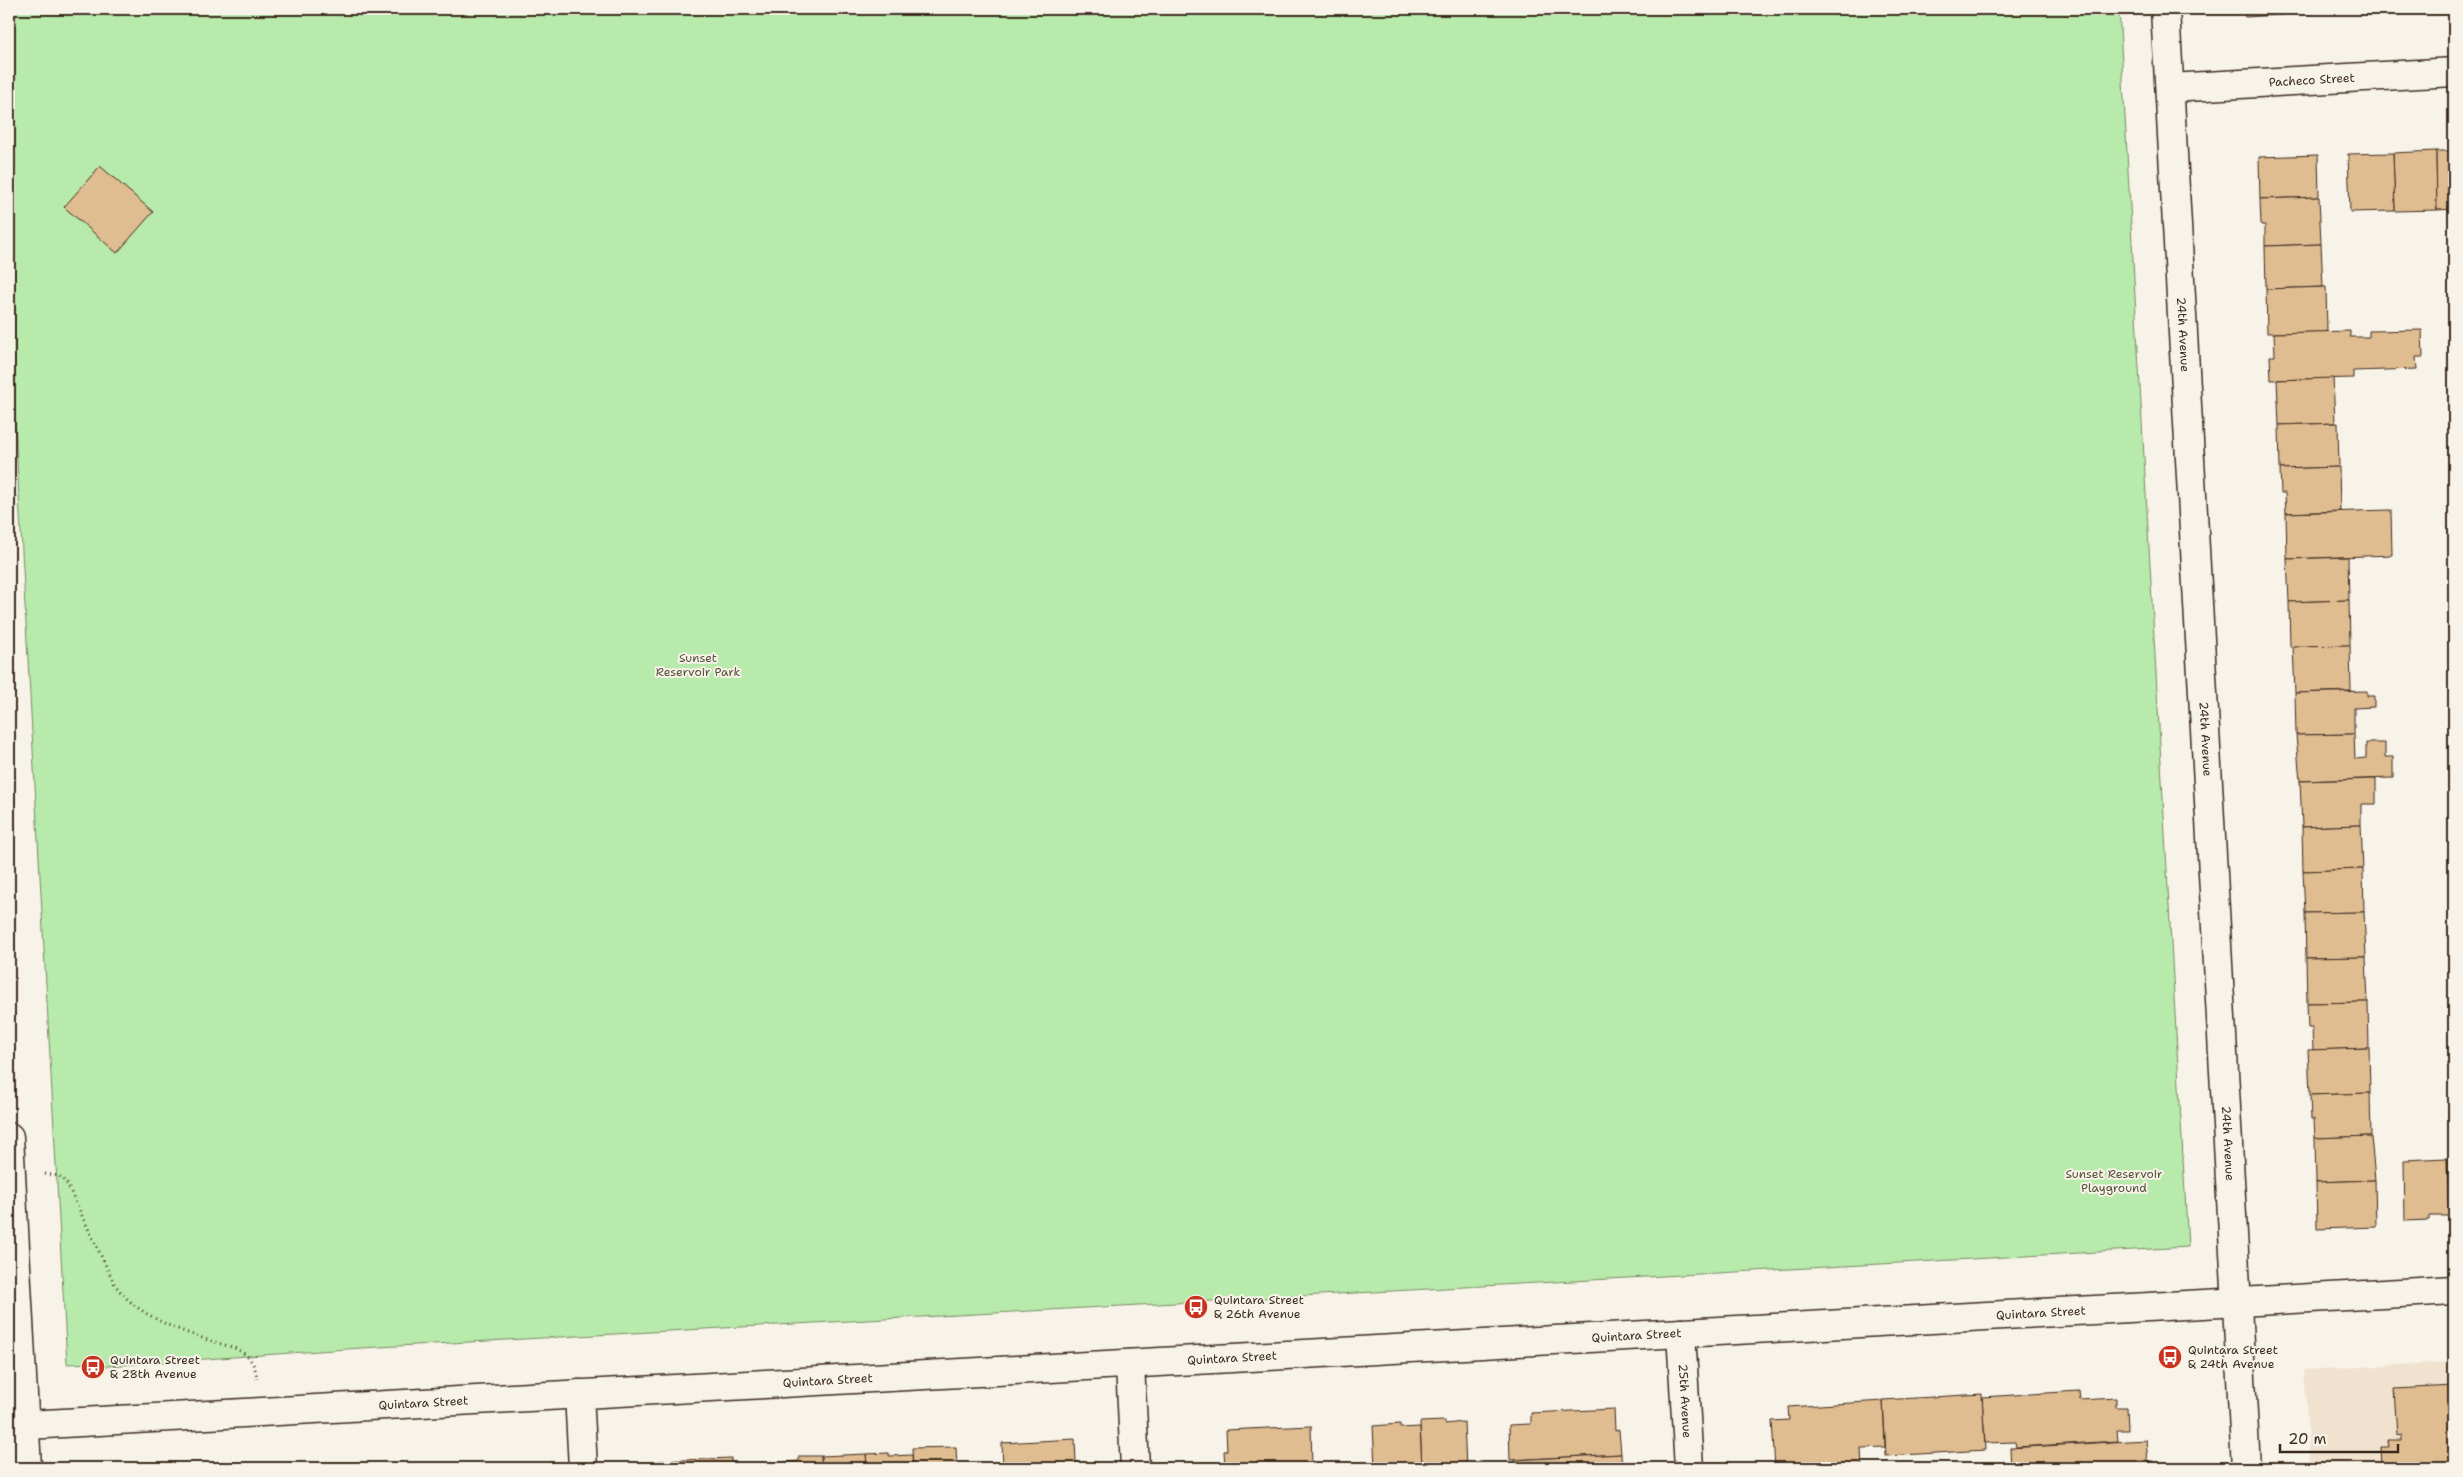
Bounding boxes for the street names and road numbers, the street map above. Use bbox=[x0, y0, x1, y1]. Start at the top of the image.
street label: Pacheco Street bbox=[2268, 70, 2355, 90]
street label: 24th Avenue bbox=[2173, 297, 2193, 373]
street label: 24th Avenue bbox=[2195, 701, 2216, 777]
street label: 24th Avenue bbox=[2218, 1105, 2238, 1181]
street label: Quintara Street bbox=[1995, 1302, 2086, 1323]
street label: Quintara Street bbox=[1591, 1325, 1682, 1346]
street label: Quintara Street bbox=[1187, 1347, 1277, 1368]
street label: 25th Avenue bbox=[1675, 1363, 1695, 1439]
street label: Quintara Street bbox=[782, 1370, 873, 1391]
street label: Quintara Street bbox=[378, 1392, 469, 1413]

